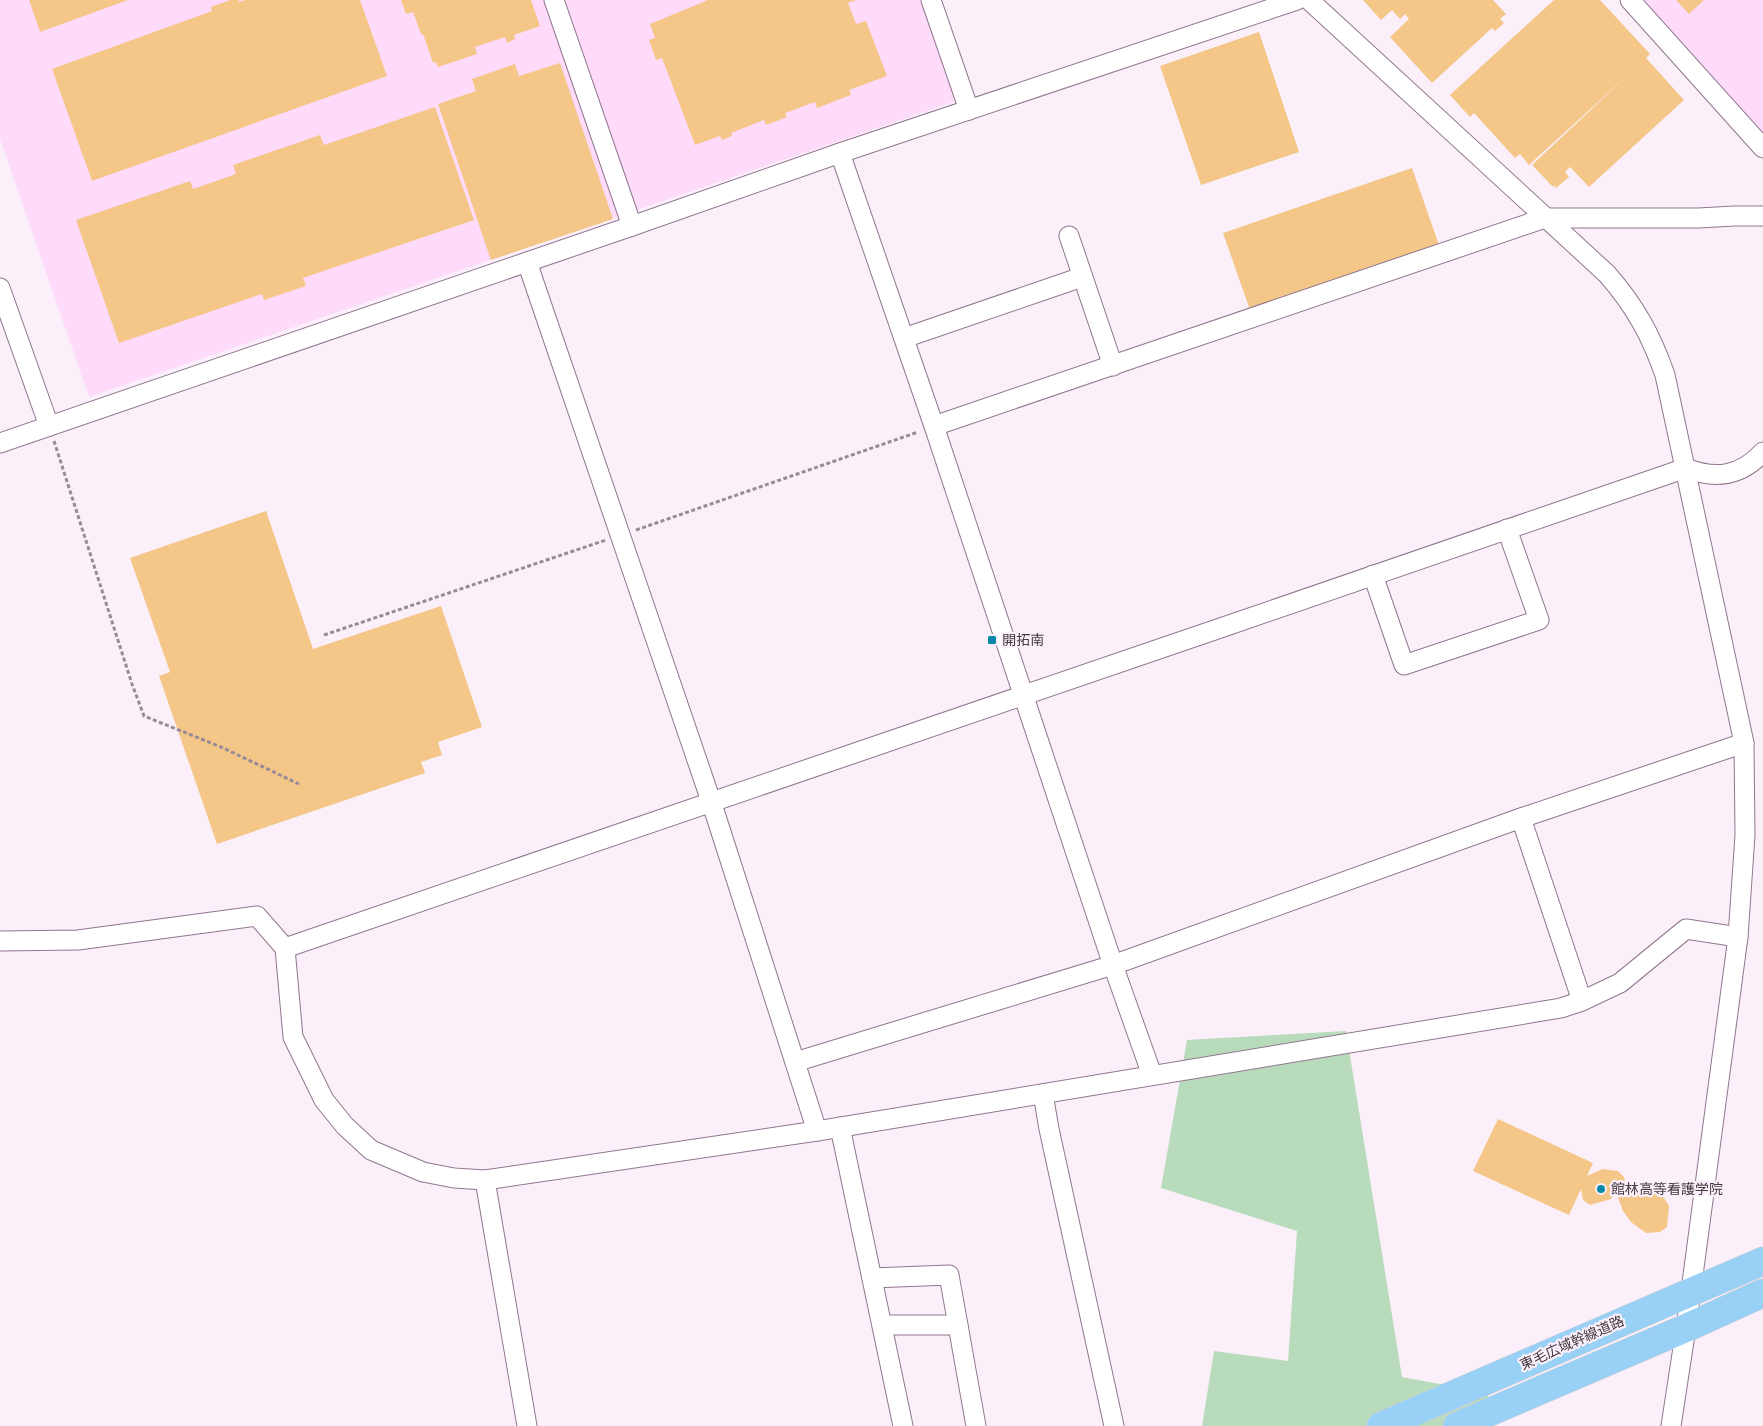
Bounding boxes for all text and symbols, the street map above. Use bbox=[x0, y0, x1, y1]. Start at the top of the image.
place label: 開拓南 bbox=[1002, 632, 1044, 649]
marker: 開拓南 bbox=[986, 634, 998, 646]
place label: 館林高等看護学院 bbox=[1611, 1181, 1723, 1198]
marker: 館林高等看護学院 bbox=[1595, 1183, 1607, 1195]
street label: 東毛広域幹線道路 bbox=[1517, 1312, 1627, 1374]

